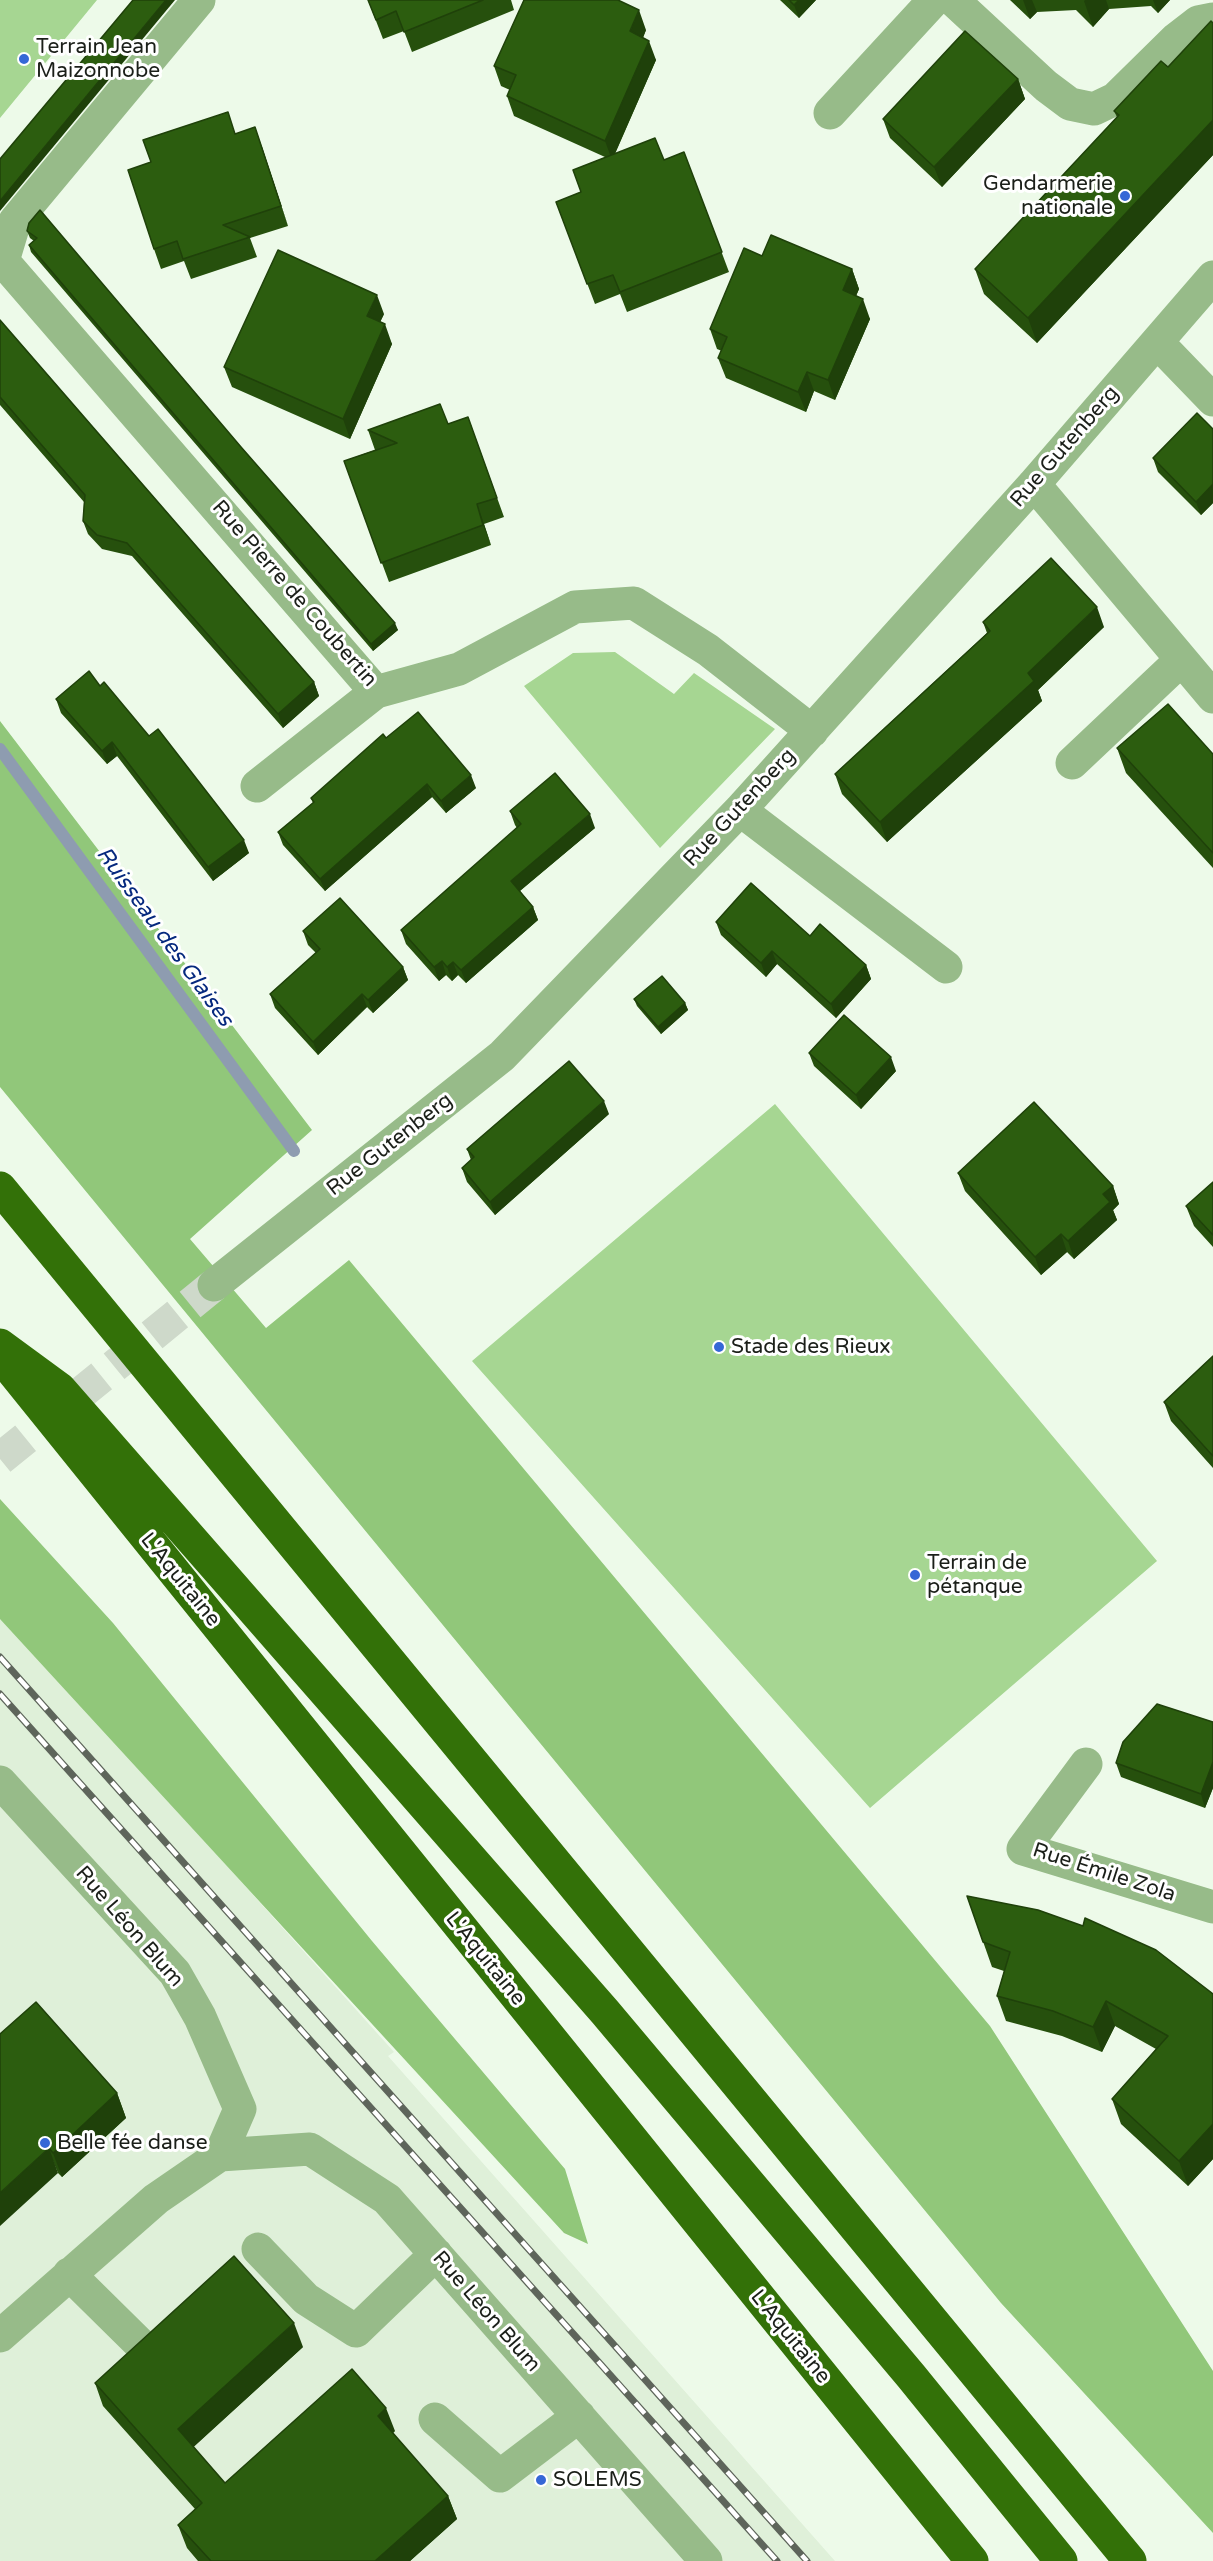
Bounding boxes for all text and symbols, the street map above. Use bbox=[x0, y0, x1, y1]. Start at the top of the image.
place label: Terrain Jean Maizonnobe bbox=[36, 34, 160, 84]
marker: Terrain Jean Maizonnobe bbox=[17, 52, 31, 66]
place label: Gendarmerie nationale bbox=[983, 171, 1113, 221]
marker: Gendarmerie nationale bbox=[1118, 189, 1132, 203]
street label: Rue Gutenberg bbox=[1005, 381, 1125, 513]
street label: Rue Pierre de Coubertin bbox=[206, 496, 382, 692]
street label: Rue Gutenberg bbox=[679, 744, 801, 872]
water label: Ruisseau des Glaises bbox=[90, 842, 238, 1032]
street label: Rue Gutenberg bbox=[322, 1088, 458, 1202]
place label: Stade des Rieux bbox=[731, 1334, 891, 1360]
marker: Stade des Rieux bbox=[712, 1340, 726, 1354]
street label: L'Aquitaine bbox=[135, 1528, 225, 1632]
place label: Terrain de pétanque bbox=[927, 1550, 1027, 1600]
marker: Terrain de pétanque bbox=[908, 1568, 922, 1582]
street label: Rue Émile Zola bbox=[1029, 1838, 1179, 1908]
street label: Rue Léon Blum bbox=[70, 1861, 188, 1993]
street label: L'Aquitaine bbox=[440, 1907, 530, 2011]
place label: Belle fée danse bbox=[57, 2130, 208, 2156]
marker: Belle fée danse bbox=[38, 2136, 52, 2150]
street label: Rue Léon Blum bbox=[427, 2246, 545, 2378]
street label: L'Aquitaine bbox=[745, 2285, 835, 2389]
place label: SOLEMS bbox=[553, 2467, 642, 2493]
marker: SOLEMS bbox=[534, 2473, 548, 2487]

